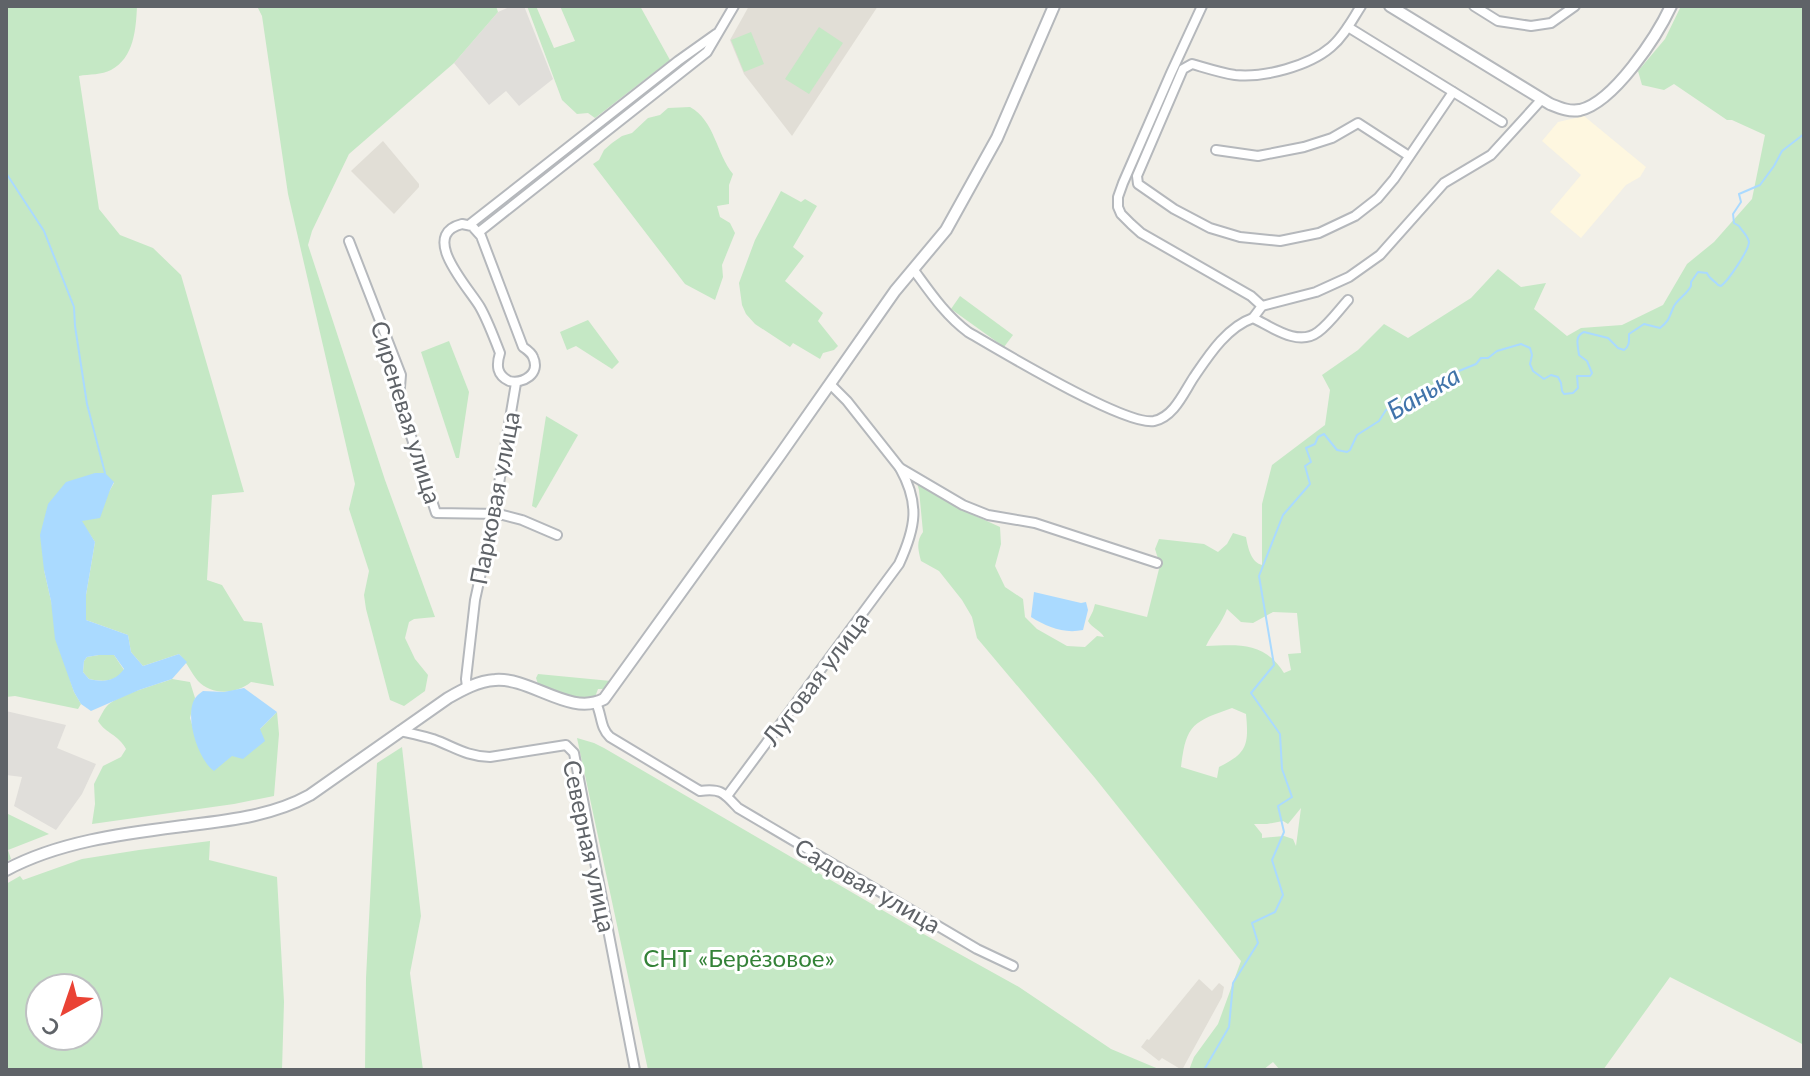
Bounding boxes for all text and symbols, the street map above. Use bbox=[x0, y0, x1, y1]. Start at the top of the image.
street label: Сиреневая улица bbox=[365, 317, 449, 507]
water label: Банька bbox=[1381, 358, 1465, 426]
street label: Парковая улица bbox=[463, 409, 525, 587]
street label: Луговая улица bbox=[755, 605, 875, 751]
street label: Северная улица bbox=[558, 757, 622, 935]
street label: Садовая улица bbox=[790, 832, 946, 938]
park label: СНТ «Берёзовое» bbox=[643, 943, 835, 972]
north arrow bbox=[24, 972, 104, 1052]
text: С bbox=[36, 1012, 65, 1043]

